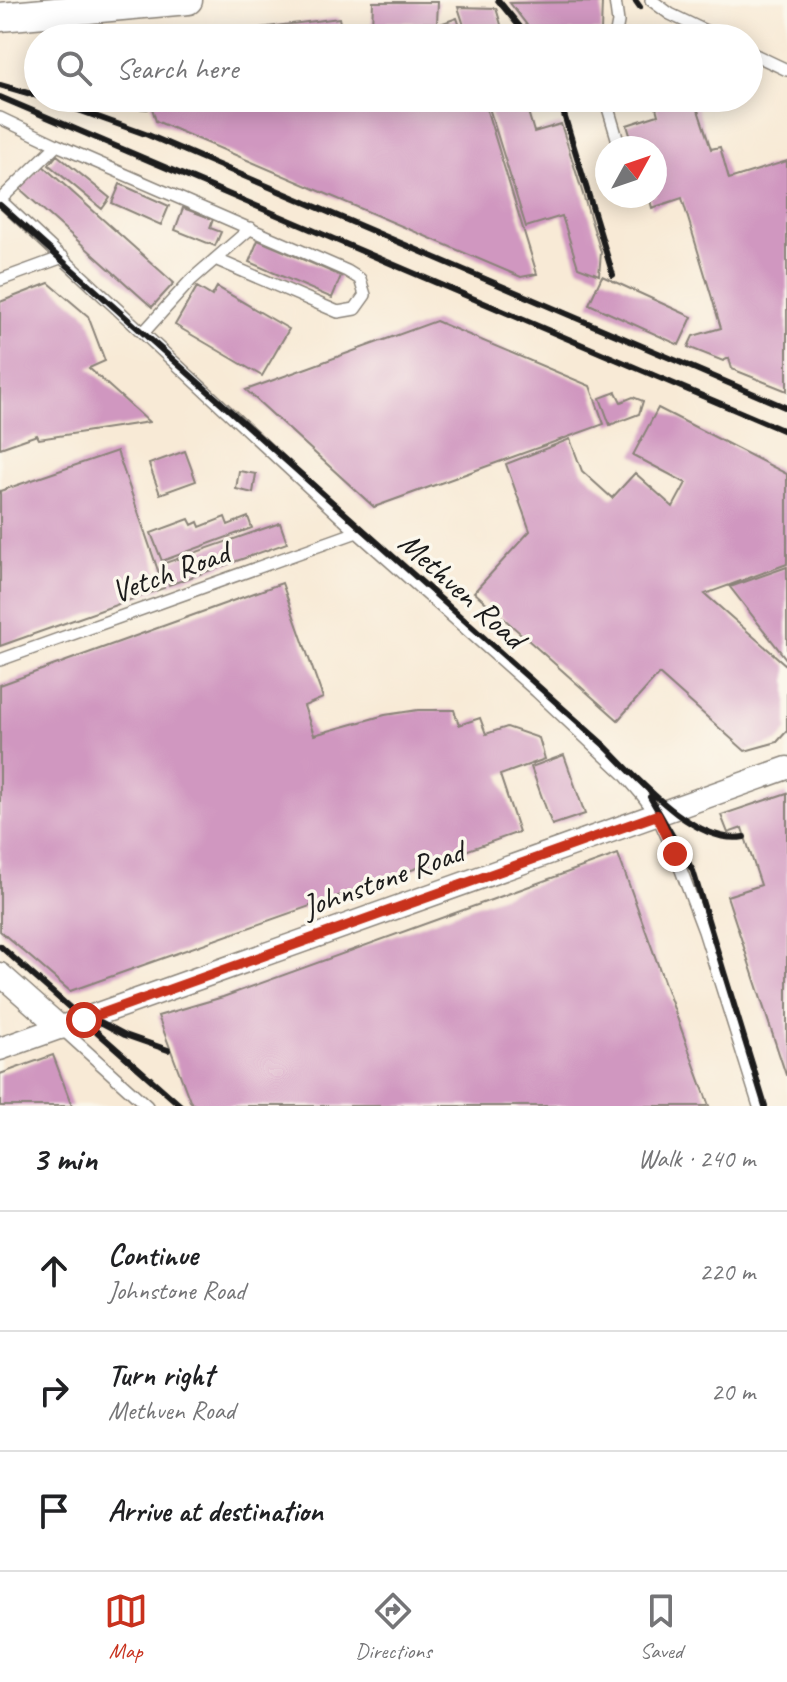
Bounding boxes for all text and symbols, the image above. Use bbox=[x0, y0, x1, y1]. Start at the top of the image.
search box bbox=[24, 24, 763, 112]
icon: search bbox=[52, 46, 96, 90]
text: Search here bbox=[116, 49, 238, 87]
north arrow bbox=[595, 136, 667, 208]
street label: Methven Road bbox=[390, 522, 538, 661]
street label: Vetch Road bbox=[106, 530, 239, 612]
street label: Johnstone Road bbox=[295, 829, 474, 928]
route end bbox=[657, 836, 693, 872]
route start bbox=[66, 1002, 102, 1038]
text: 3 min bbox=[32, 1137, 97, 1180]
text: Walk · 240 m bbox=[638, 1142, 755, 1175]
text: Continue bbox=[108, 1236, 198, 1274]
icon: ahead bbox=[32, 1249, 76, 1293]
text: 220 m bbox=[699, 1255, 755, 1288]
text: Johnstone Road bbox=[108, 1274, 245, 1307]
text: Turn right bbox=[108, 1356, 213, 1394]
icon: right bbox=[32, 1369, 76, 1413]
text: 20 m bbox=[711, 1375, 755, 1408]
text: Methven Road bbox=[108, 1394, 235, 1427]
icon: arrive bbox=[32, 1489, 76, 1533]
text: Arrive at destination bbox=[108, 1492, 323, 1530]
tab: Map bbox=[104, 1589, 148, 1665]
tab: Directions bbox=[355, 1589, 432, 1665]
tab: Saved bbox=[639, 1589, 683, 1665]

